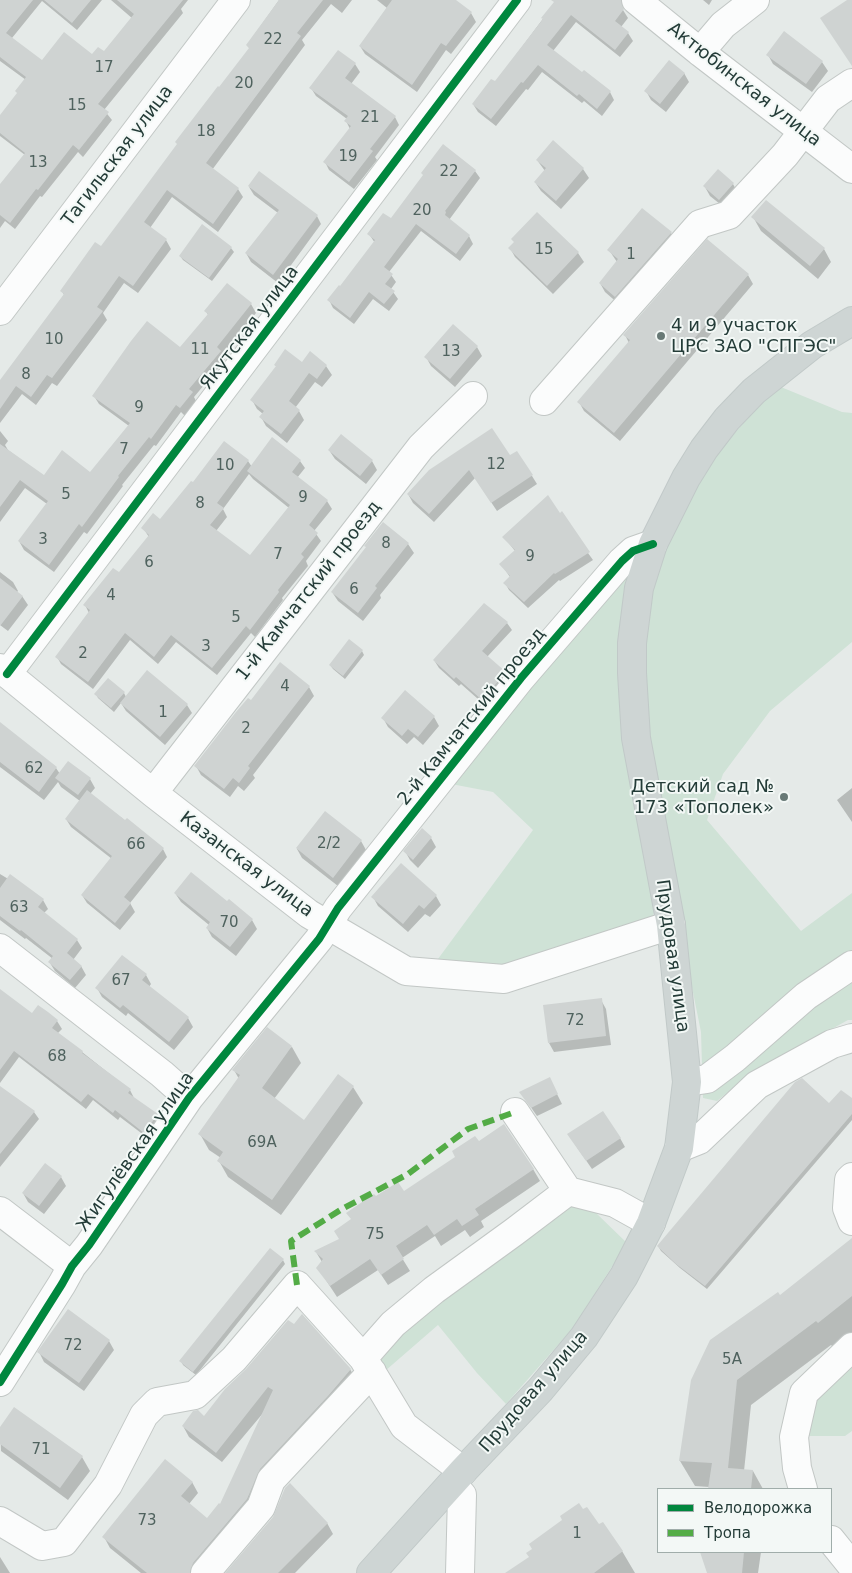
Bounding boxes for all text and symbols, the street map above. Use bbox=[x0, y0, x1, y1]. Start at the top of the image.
street label: Актюбинская улица bbox=[663, 18, 825, 152]
house number: 22 bbox=[263, 31, 283, 49]
house number: 17 bbox=[94, 59, 114, 77]
house number: 20 bbox=[234, 75, 254, 93]
street label: Тагильская улица bbox=[58, 81, 178, 231]
house number: 15 bbox=[67, 97, 87, 115]
house number: 21 bbox=[360, 109, 380, 127]
house number: 18 bbox=[196, 123, 216, 141]
house number: 19 bbox=[338, 148, 358, 166]
house number: 13 bbox=[28, 154, 48, 172]
house number: 22 bbox=[439, 163, 459, 181]
house number: 20 bbox=[412, 202, 432, 220]
house number: 15 bbox=[534, 241, 554, 259]
house number: 1 bbox=[626, 246, 636, 264]
street label: Якутская улица bbox=[196, 262, 304, 394]
place label: 4 и 9 участок ЦРС ЗАО "СПГЭС" bbox=[671, 315, 837, 358]
marker: 4 и 9 участок ЦРС ЗАО "СПГЭС" bbox=[655, 330, 667, 342]
house number: 10 bbox=[44, 331, 64, 349]
house number: 11 bbox=[190, 341, 210, 359]
house number: 13 bbox=[441, 343, 461, 361]
house number: 8 bbox=[21, 366, 31, 384]
house number: 9 bbox=[134, 399, 144, 417]
house number: 7 bbox=[119, 441, 129, 459]
house number: 12 bbox=[486, 456, 506, 474]
house number: 10 bbox=[215, 457, 235, 475]
house number: 5 bbox=[61, 486, 71, 504]
house number: 9 bbox=[298, 489, 308, 507]
house number: 8 bbox=[195, 495, 205, 513]
street label: 1-й Камчатский проезд bbox=[232, 497, 386, 685]
house number: 3 bbox=[38, 531, 48, 549]
house number: 8 bbox=[381, 535, 391, 553]
house number: 7 bbox=[273, 546, 283, 564]
house number: 9 bbox=[525, 548, 535, 566]
house number: 6 bbox=[144, 554, 154, 572]
house number: 6 bbox=[349, 581, 359, 599]
house number: 4 bbox=[106, 587, 116, 605]
house number: 5 bbox=[231, 609, 241, 627]
street label: 2-й Камчатский проезд bbox=[394, 624, 550, 810]
house number: 3 bbox=[201, 638, 211, 656]
house number: 2 bbox=[78, 645, 88, 663]
house number: 4 bbox=[280, 678, 290, 696]
house number: 1 bbox=[158, 704, 168, 722]
house number: 2 bbox=[241, 720, 251, 738]
house number: 62 bbox=[24, 760, 44, 778]
place label: Детский сад № 173 «Тополек» bbox=[631, 776, 774, 819]
marker: Детский сад № 173 «Тополек» bbox=[778, 791, 790, 803]
street label: Казанская улица bbox=[175, 808, 317, 922]
house number: 2/2 bbox=[317, 835, 341, 853]
house number: 66 bbox=[126, 836, 146, 854]
street label: Прудовая улица bbox=[651, 878, 693, 1034]
house number: 63 bbox=[9, 899, 29, 917]
house number: 70 bbox=[219, 914, 239, 932]
house number: 67 bbox=[111, 972, 131, 990]
house number: 72 bbox=[565, 1012, 585, 1030]
house number: 68 bbox=[47, 1048, 67, 1066]
street label: Жигулёвская улица bbox=[73, 1068, 199, 1236]
house number: 69А bbox=[247, 1134, 277, 1152]
house number: 75 bbox=[365, 1226, 385, 1244]
street label: Прудовая улица bbox=[475, 1327, 593, 1457]
house number: 72 bbox=[63, 1337, 83, 1355]
house number: 5А bbox=[722, 1351, 742, 1369]
house number: 71 bbox=[31, 1441, 51, 1459]
legend bbox=[657, 1488, 832, 1553]
text: Велодорожка bbox=[704, 1499, 812, 1517]
house number: 73 bbox=[137, 1512, 157, 1530]
text: Тропа bbox=[704, 1524, 751, 1542]
house number: 1 bbox=[572, 1525, 582, 1543]

